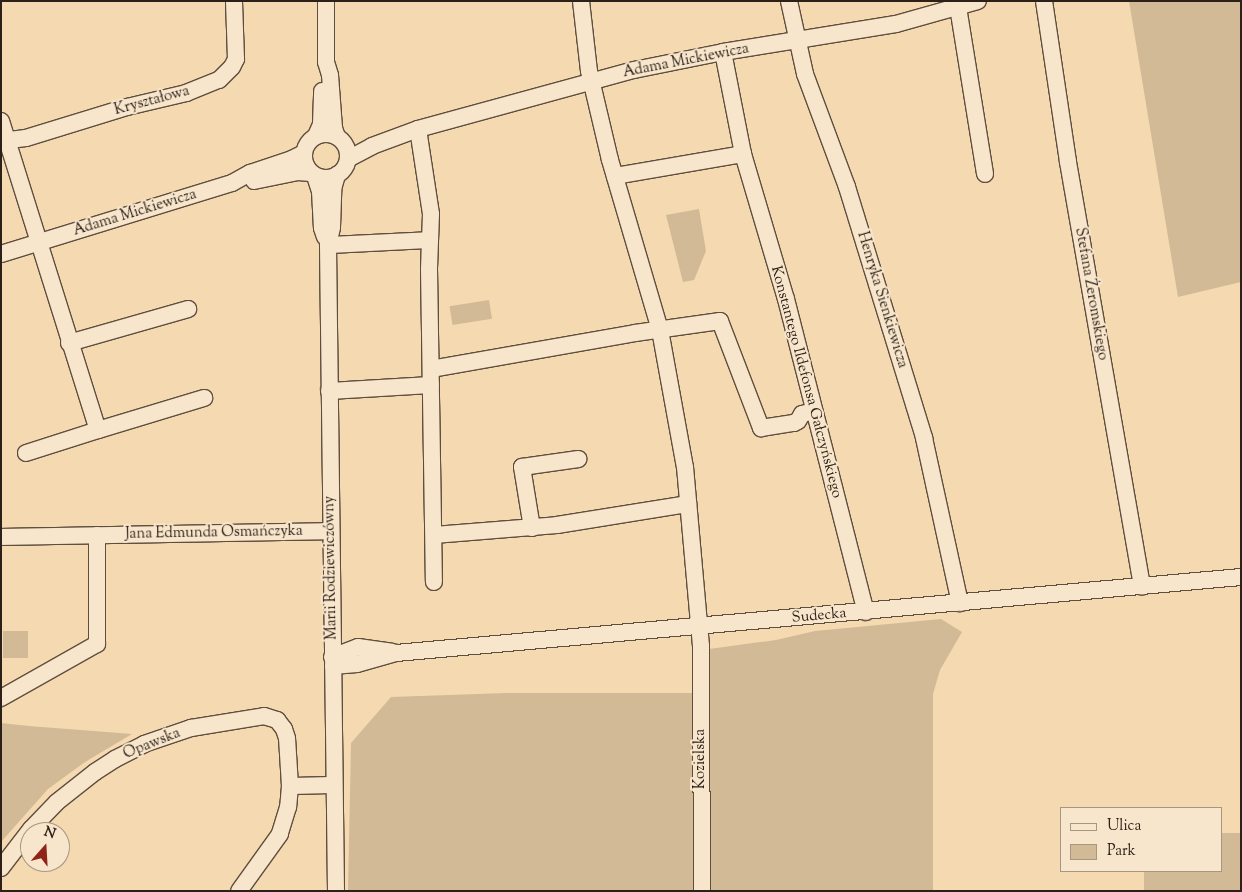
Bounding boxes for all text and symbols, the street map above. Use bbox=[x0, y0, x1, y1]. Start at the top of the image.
street label: Adama Mickiewicza bbox=[621, 40, 751, 82]
street label: Kryształowa bbox=[112, 82, 192, 120]
street label: Adama Mickiewicza bbox=[71, 186, 199, 240]
street label: Stefana Żeromskiego bbox=[1070, 226, 1112, 362]
street label: Henryka Sienkiewicza bbox=[853, 230, 911, 370]
street label: Konstantego Ildefonsa Gałczyńskiego bbox=[766, 264, 846, 500]
street label: Marii Rodziewiczówny bbox=[321, 496, 341, 640]
street label: Jana Edmunda Osmańczyka bbox=[125, 522, 303, 544]
street label: Sudecka bbox=[791, 605, 847, 627]
street label: Opawska bbox=[121, 724, 183, 764]
street label: Kozielska bbox=[692, 729, 710, 789]
legend bbox=[1060, 807, 1222, 872]
text: Ulica bbox=[1107, 816, 1141, 837]
north arrow bbox=[20, 822, 70, 872]
text: N bbox=[41, 822, 58, 845]
text: Park bbox=[1107, 841, 1136, 862]

